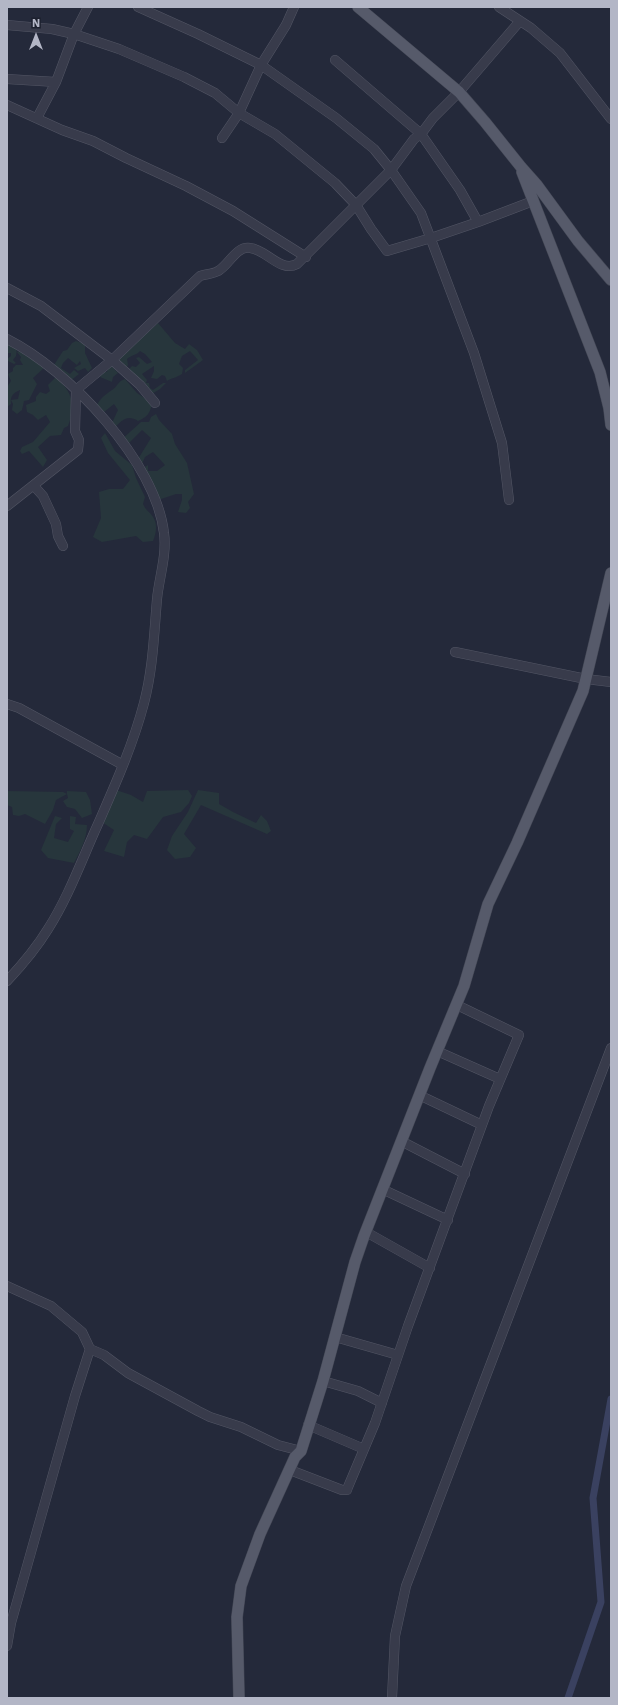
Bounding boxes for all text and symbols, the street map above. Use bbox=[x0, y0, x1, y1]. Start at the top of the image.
north arrow bbox=[16, 16, 56, 56]
text: N bbox=[32, 17, 40, 30]

